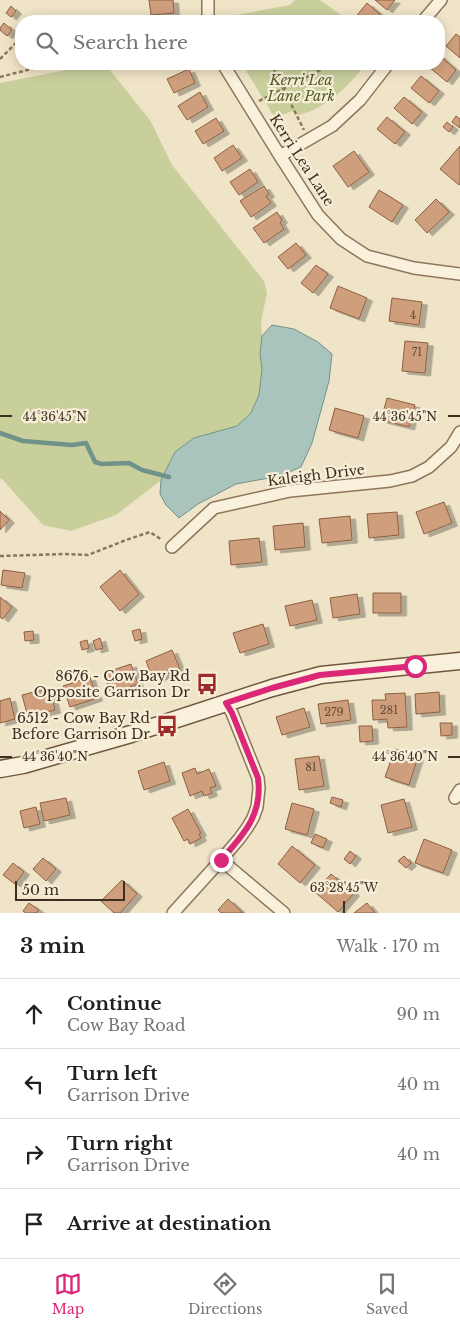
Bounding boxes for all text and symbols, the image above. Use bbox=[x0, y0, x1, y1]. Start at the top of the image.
search box bbox=[15, 15, 445, 70]
icon: search bbox=[33, 29, 61, 57]
text: Search here bbox=[73, 31, 188, 54]
park label: Kerri Lea Lane Park bbox=[266, 71, 335, 105]
street label: Kerri Lea Lane bbox=[266, 111, 338, 209]
house number: 4 bbox=[410, 308, 416, 322]
house number: 71 bbox=[412, 345, 422, 359]
text: 44°36'45"N bbox=[23, 409, 87, 424]
text: 44°36'45"N bbox=[373, 409, 437, 424]
street label: Kaleigh Drive bbox=[266, 460, 366, 490]
route start bbox=[404, 655, 427, 678]
place label: 8676 - Cow Bay Rd Opposite Garrison Dr bbox=[34, 667, 191, 701]
bus stop icon: 8676 - Cow Bay Rd Opposite Garrison Dr bbox=[194, 671, 220, 697]
house number: 281 bbox=[380, 703, 398, 717]
house number: 279 bbox=[324, 705, 344, 719]
place label: 6512 - Cow Bay Rd Before Garrison Dr bbox=[12, 709, 151, 743]
bus stop icon: 6512 - Cow Bay Rd Before Garrison Dr bbox=[154, 713, 180, 739]
text: 44°36'40"N bbox=[22, 749, 88, 764]
text: 44°36'40"N bbox=[372, 749, 438, 764]
house number: 81 bbox=[305, 760, 317, 774]
route end bbox=[210, 849, 233, 872]
scale bar bbox=[15, 878, 125, 901]
text: 63°28'45"W bbox=[310, 880, 379, 895]
text: 50 m bbox=[22, 881, 59, 899]
text: 3 min bbox=[20, 933, 85, 959]
text: Walk · 170 m bbox=[337, 936, 440, 956]
text: Continue bbox=[67, 992, 162, 1015]
icon: ahead bbox=[20, 1000, 48, 1028]
text: 90 m bbox=[397, 1004, 440, 1024]
text: Cow Bay Road bbox=[67, 1015, 185, 1035]
text: Turn left bbox=[67, 1062, 158, 1085]
icon: left bbox=[20, 1070, 48, 1098]
text: 40 m bbox=[397, 1074, 440, 1094]
text: Garrison Drive bbox=[67, 1085, 190, 1105]
text: Turn right bbox=[67, 1132, 173, 1155]
icon: right bbox=[20, 1140, 48, 1168]
text: 40 m bbox=[397, 1144, 440, 1164]
text: Garrison Drive bbox=[67, 1155, 190, 1175]
icon: arrive bbox=[20, 1210, 48, 1238]
text: Arrive at destination bbox=[67, 1212, 271, 1235]
tab: Map bbox=[52, 1270, 84, 1318]
tab: Directions bbox=[188, 1270, 262, 1318]
tab: Saved bbox=[366, 1270, 408, 1318]

